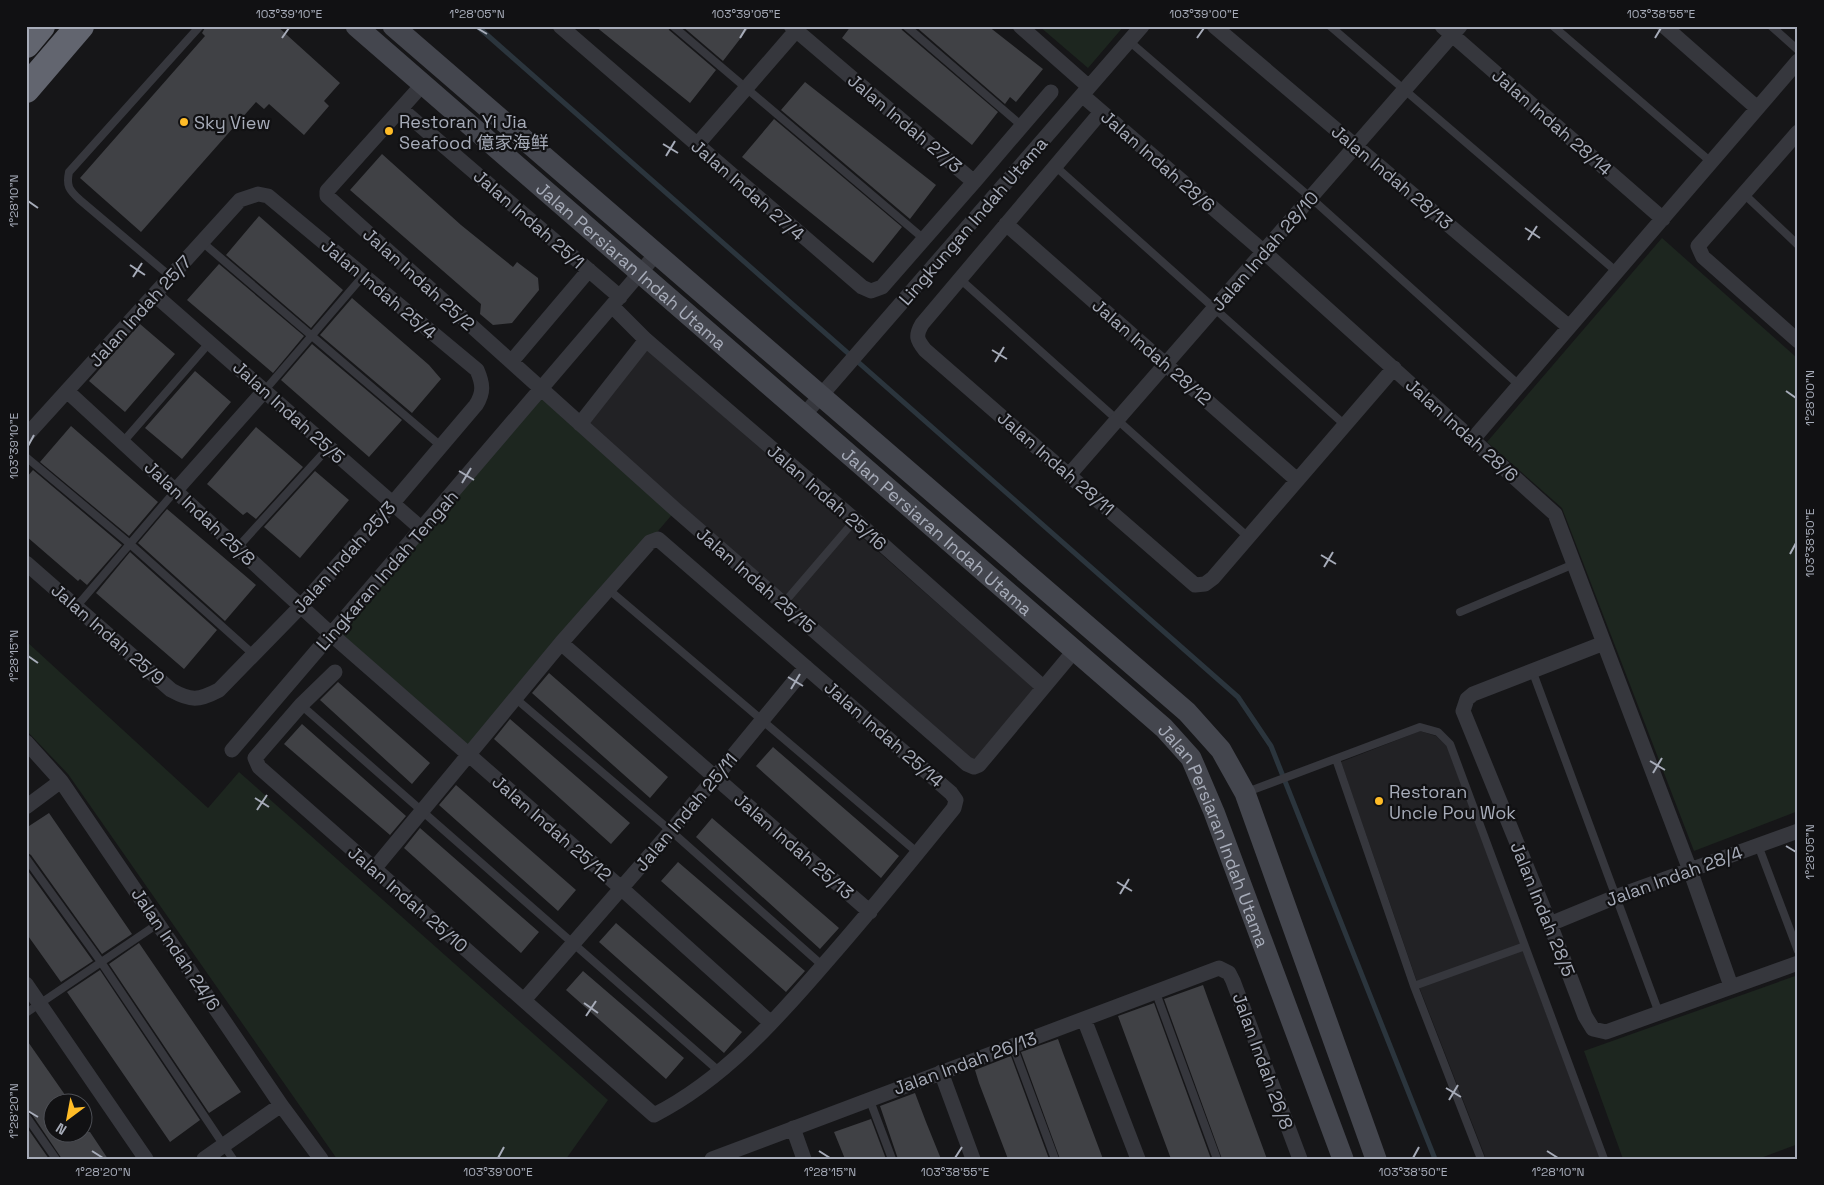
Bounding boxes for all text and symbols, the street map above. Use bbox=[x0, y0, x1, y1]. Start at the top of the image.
text: 103°39'10"E bbox=[256, 6, 323, 22]
text: 1°28'05"N bbox=[449, 6, 505, 22]
text: 103°39'05"E bbox=[712, 6, 781, 22]
text: 103°39'00"E bbox=[1169, 6, 1239, 22]
text: 103°38'55"E bbox=[1627, 6, 1695, 22]
street label: Jalan Indah 28/14 bbox=[1487, 64, 1617, 180]
street label: Jalan Indah 27/3 bbox=[843, 68, 967, 178]
street label: Jalan Indah 28/6 bbox=[1096, 105, 1220, 217]
place label: Restoran Yi Jia Seafood 億家海鲜 bbox=[399, 110, 548, 154]
place label: Sky View bbox=[194, 111, 271, 134]
marker: Sky View bbox=[178, 116, 190, 128]
street label: Jalan Indah 28/13 bbox=[1327, 120, 1457, 234]
marker: Restoran Yi Jia Seafood 億家海鲜 bbox=[383, 125, 395, 137]
street label: Lingkungan Indah Utama bbox=[894, 132, 1052, 310]
street label: Jalan Indah 27/4 bbox=[687, 134, 809, 246]
street label: Jalan Indah 25/1 bbox=[469, 164, 589, 274]
text: 1°28'10"N bbox=[6, 174, 22, 228]
street label: Jalan Persiaran Indah Utama bbox=[531, 176, 732, 354]
street label: Jalan Indah 28/10 bbox=[1207, 186, 1323, 316]
street label: Jalan Indah 25/2 bbox=[358, 223, 480, 335]
street label: Jalan Indah 25/4 bbox=[317, 234, 441, 344]
street label: Jalan Indah 25/7 bbox=[84, 250, 196, 372]
street label: Jalan Indah 28/12 bbox=[1087, 294, 1217, 410]
street label: Jalan Indah 25/5 bbox=[228, 356, 350, 468]
text: 1°28'00"N bbox=[1802, 370, 1818, 426]
street label: Jalan Indah 28/6 bbox=[1401, 373, 1523, 487]
street label: Jalan Indah 28/11 bbox=[993, 406, 1119, 520]
text: 103°39'10"E bbox=[6, 412, 22, 479]
street label: Jalan Indah 25/16 bbox=[763, 439, 891, 555]
street label: Jalan Persiaran Indah Utama bbox=[837, 442, 1037, 620]
street label: Jalan Indah 25/8 bbox=[140, 456, 260, 570]
street label: Lingkaran Indah Tengah bbox=[311, 485, 463, 655]
street label: Jalan Indah 25/3 bbox=[288, 496, 400, 618]
text: 103°38'50"E bbox=[1802, 508, 1818, 578]
street label: Jalan Indah 25/15 bbox=[692, 522, 820, 638]
street label: Jalan Indah 25/9 bbox=[46, 578, 170, 690]
text: 1°28'15"N bbox=[6, 630, 22, 682]
street label: Jalan Indah 25/14 bbox=[819, 676, 949, 792]
street label: Jalan Persiaran Indah Utama bbox=[1153, 718, 1275, 950]
street label: Jalan Indah 25/11 bbox=[630, 748, 742, 876]
street label: Jalan Indah 25/12 bbox=[488, 770, 616, 886]
place label: Restoran Uncle Pou Wok bbox=[1389, 780, 1516, 824]
street label: Jalan Indah 25/13 bbox=[730, 788, 858, 904]
marker: Restoran Uncle Pou Wok bbox=[1373, 795, 1385, 807]
text: 1°28'05"N bbox=[1802, 824, 1818, 880]
street label: Jalan Indah 28/5 bbox=[1505, 838, 1581, 980]
street label: Jalan Indah 25/10 bbox=[343, 841, 473, 957]
street label: Jalan Indah 28/4 bbox=[1602, 841, 1746, 911]
street label: Jalan Indah 24/6 bbox=[126, 883, 226, 1015]
street label: Jalan Indah 26/8 bbox=[1228, 990, 1298, 1132]
street label: Jalan Indah 26/13 bbox=[890, 1026, 1040, 1100]
text: 1°28'20"N bbox=[6, 1083, 22, 1139]
north arrow bbox=[42, 1092, 92, 1142]
text: N bbox=[52, 1119, 70, 1139]
text: 1°28'20"N bbox=[75, 1164, 131, 1180]
text: 103°39'00"E bbox=[463, 1164, 533, 1180]
text: 1°28'15"N bbox=[804, 1164, 856, 1180]
text: 103°38'55"E bbox=[921, 1164, 989, 1180]
text: 103°38'50"E bbox=[1378, 1164, 1448, 1180]
text: 1°28'10"N bbox=[1531, 1164, 1585, 1180]

